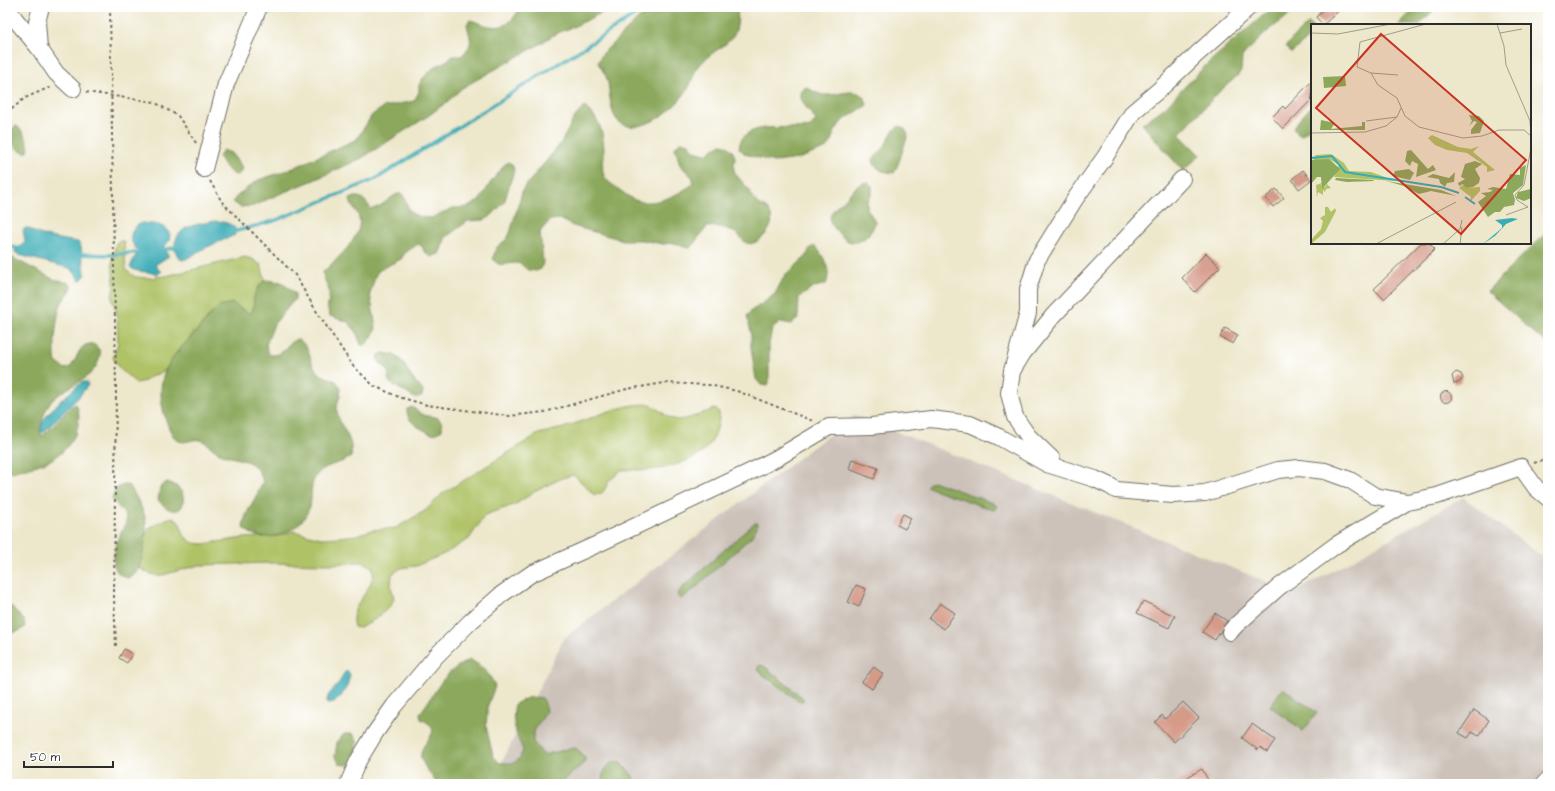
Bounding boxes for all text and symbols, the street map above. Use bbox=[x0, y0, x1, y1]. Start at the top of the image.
inset map bbox=[1311, 24, 1531, 244]
scale bar bbox=[24, 743, 113, 769]
text: 50 m bbox=[30, 749, 61, 766]

